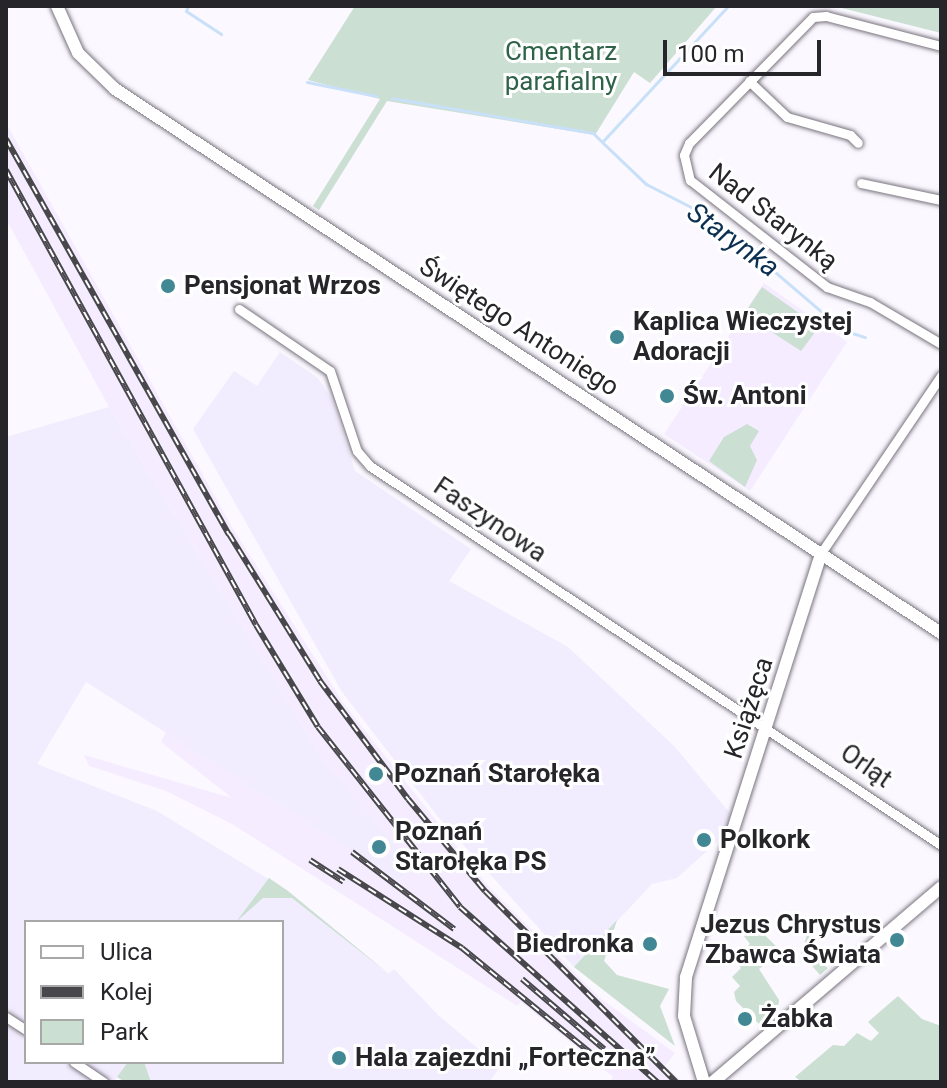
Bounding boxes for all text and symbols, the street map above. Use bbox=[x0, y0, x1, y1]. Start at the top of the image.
scale bar bbox=[667, 24, 825, 74]
park label: Cmentarz parafialny bbox=[505, 36, 617, 98]
text: 100 m bbox=[677, 40, 744, 68]
street label: Nad Starynką bbox=[702, 157, 844, 277]
water label: Starynka bbox=[680, 195, 786, 285]
street label: Świętego Antoniego bbox=[413, 251, 625, 403]
place label: Pensjonat Wrzos bbox=[184, 270, 381, 302]
marker: Pensjonat Wrzos bbox=[159, 277, 177, 295]
place label: Kaplica Wieczystej Adoracji bbox=[633, 306, 852, 368]
marker: Kaplica Wieczystej Adoracji bbox=[608, 328, 626, 346]
place label: Św. Antoni bbox=[683, 380, 807, 412]
marker: Św. Antoni bbox=[658, 387, 676, 405]
street label: Faszynowa bbox=[428, 471, 552, 569]
street label: Książęca bbox=[718, 654, 780, 762]
street label: Orląt bbox=[834, 737, 898, 795]
place label: Poznań Starołęka bbox=[394, 758, 600, 790]
marker: Poznań Starołęka bbox=[365, 763, 387, 785]
place label: Poznań Starołęka PS bbox=[395, 816, 547, 878]
place label: Polkork bbox=[720, 824, 810, 856]
marker: Polkork bbox=[695, 831, 713, 849]
marker: Poznań Starołęka PS bbox=[370, 838, 388, 856]
place label: Jezus Chrystus Zbawca Świata bbox=[700, 909, 881, 970]
legend bbox=[24, 920, 284, 1064]
place label: Biedronka bbox=[516, 928, 634, 960]
marker: Jezus Chrystus Zbawca Świata bbox=[888, 931, 906, 949]
marker: Biedronka bbox=[641, 935, 659, 953]
text: Ulica bbox=[100, 938, 153, 966]
text: Kolej bbox=[100, 978, 153, 1006]
place label: Żabka bbox=[761, 1003, 833, 1035]
marker: Żabka bbox=[736, 1010, 754, 1028]
text: Park bbox=[100, 1018, 148, 1046]
place label: Hala zajezdni „Forteczna” bbox=[355, 1042, 656, 1074]
marker: Hala zajezdni „Forteczna” bbox=[330, 1049, 348, 1067]

